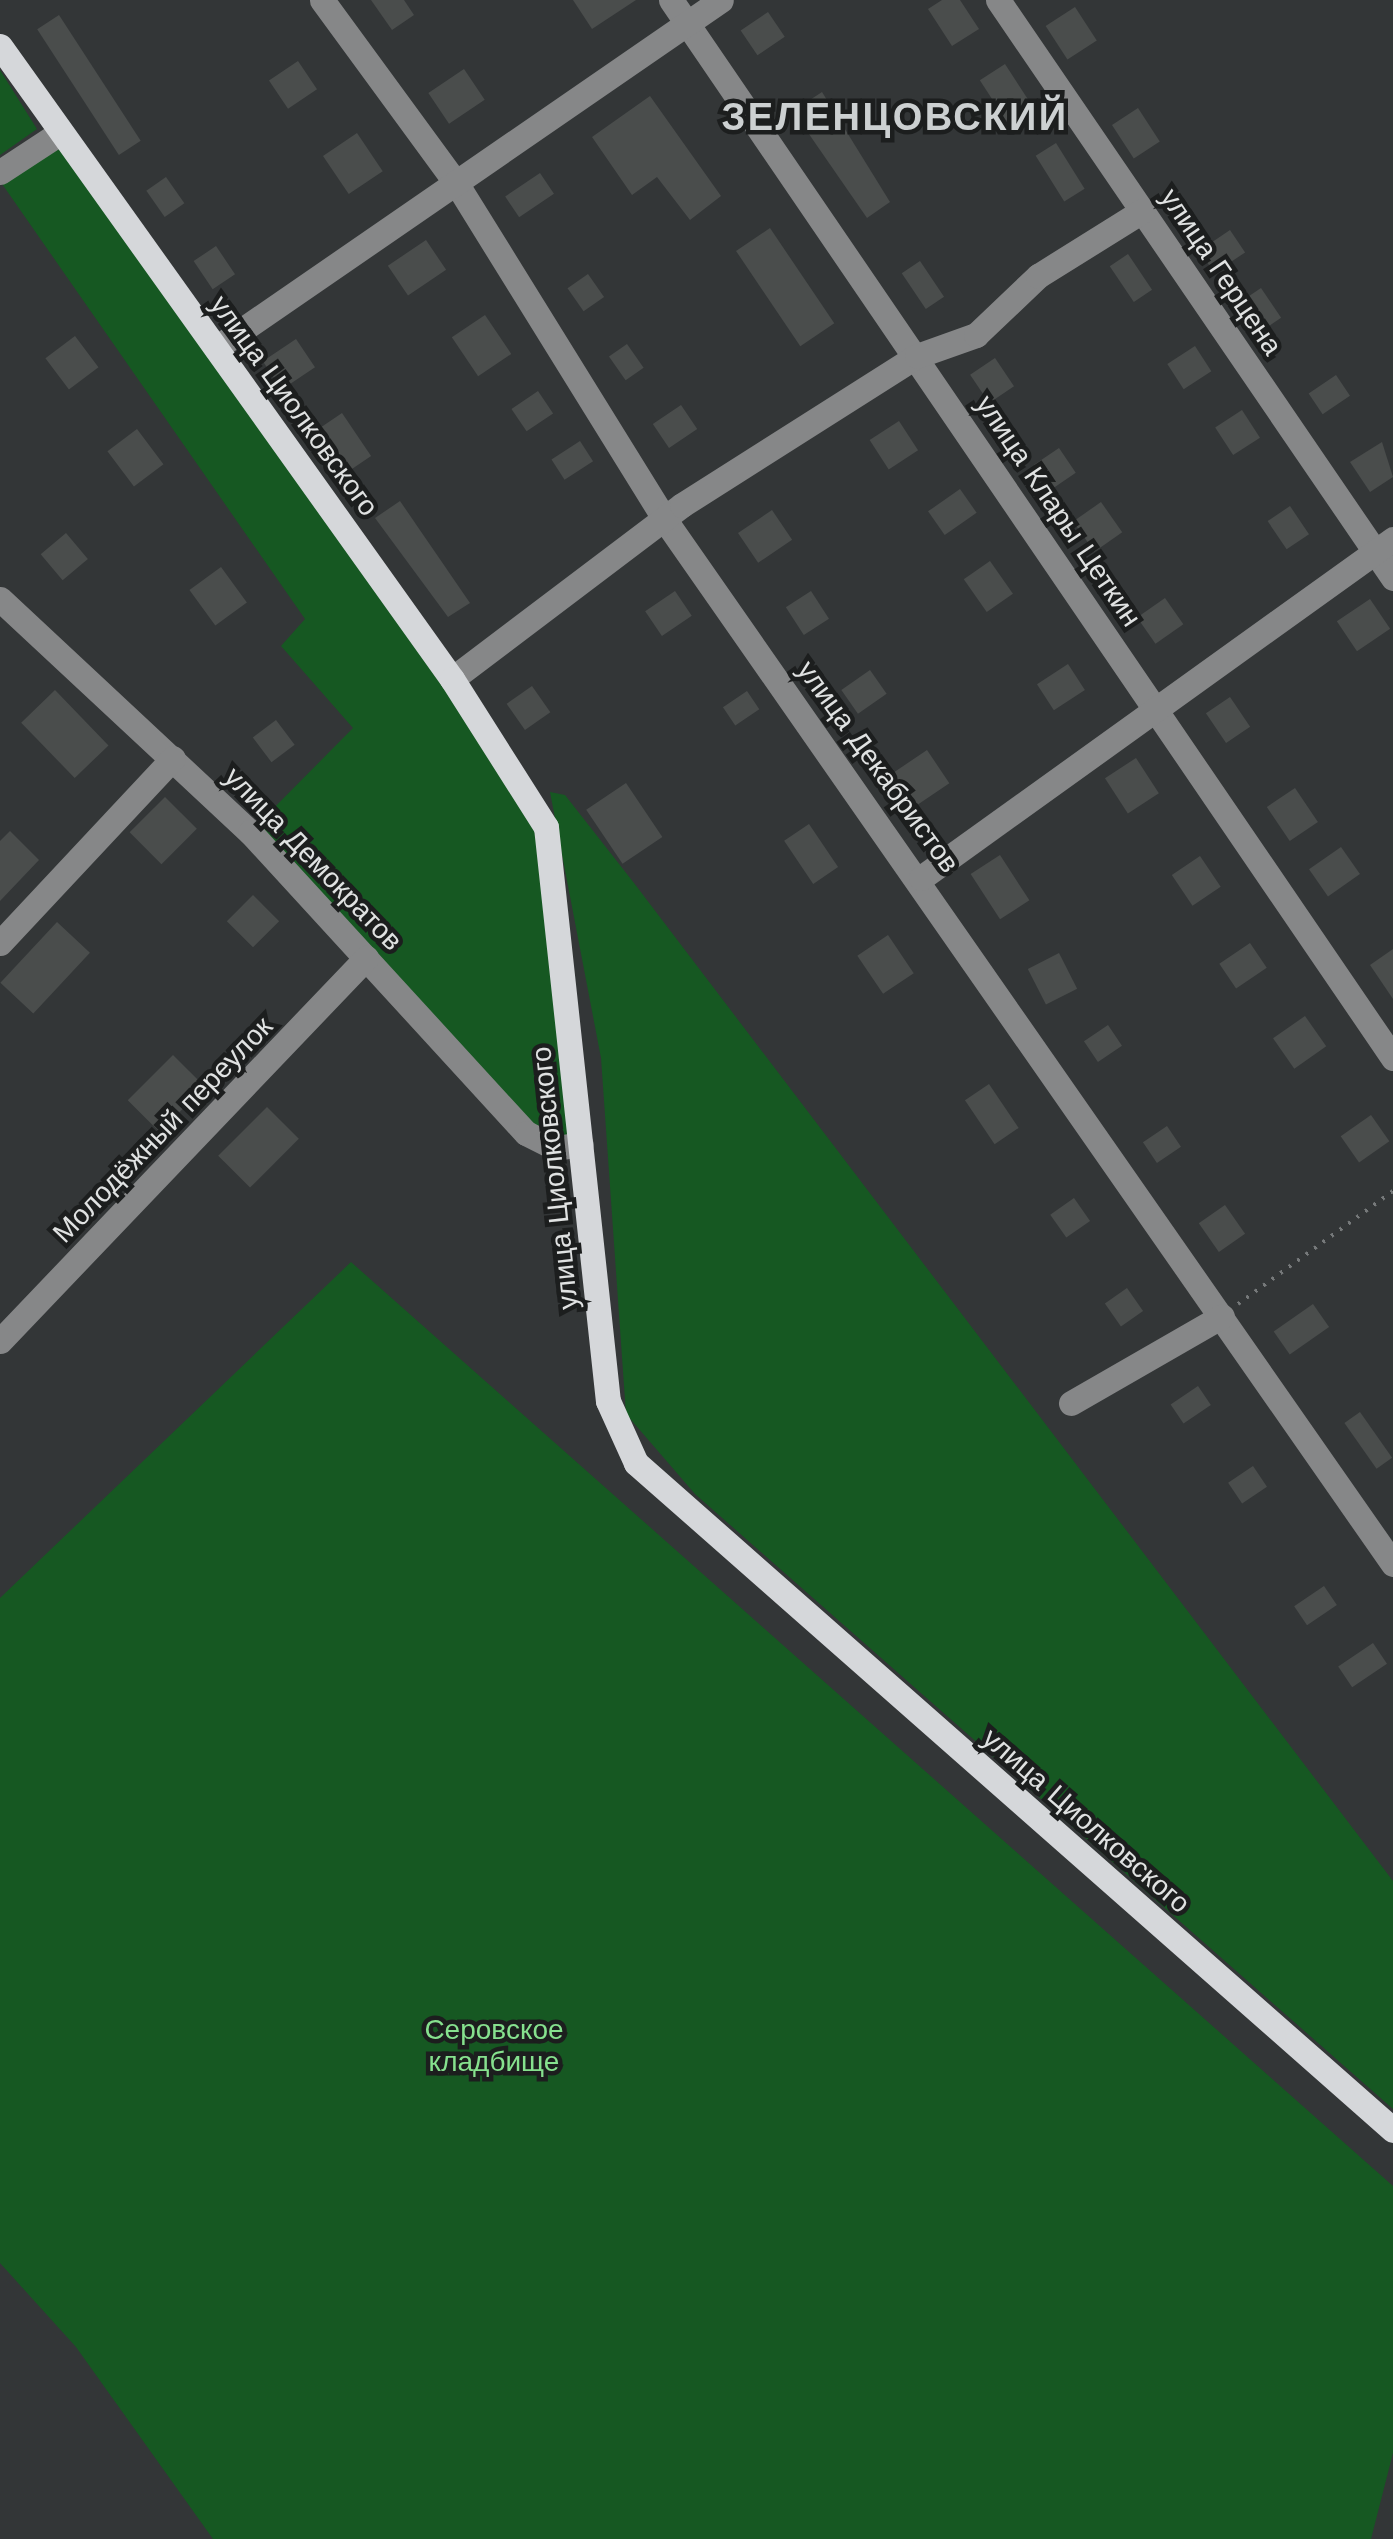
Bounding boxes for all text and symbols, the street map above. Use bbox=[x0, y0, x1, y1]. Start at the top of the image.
district label: ЗЕЛЕНЦОВСКИЙ bbox=[721, 95, 1069, 141]
street label: улица Герцена bbox=[1153, 182, 1289, 362]
street label: улица Циолковского bbox=[203, 289, 385, 523]
street label: улица Клары Цеткин bbox=[968, 389, 1148, 633]
street label: улица Декабристов bbox=[790, 655, 966, 879]
street label: улица Демократов bbox=[217, 760, 409, 958]
street label: Молодёжный переулок bbox=[46, 1010, 280, 1250]
street label: улица Циолковского bbox=[524, 1045, 586, 1311]
street label: улица Циолковского bbox=[975, 1722, 1197, 1920]
park label: Серовское кладбище bbox=[424, 2013, 564, 2079]

